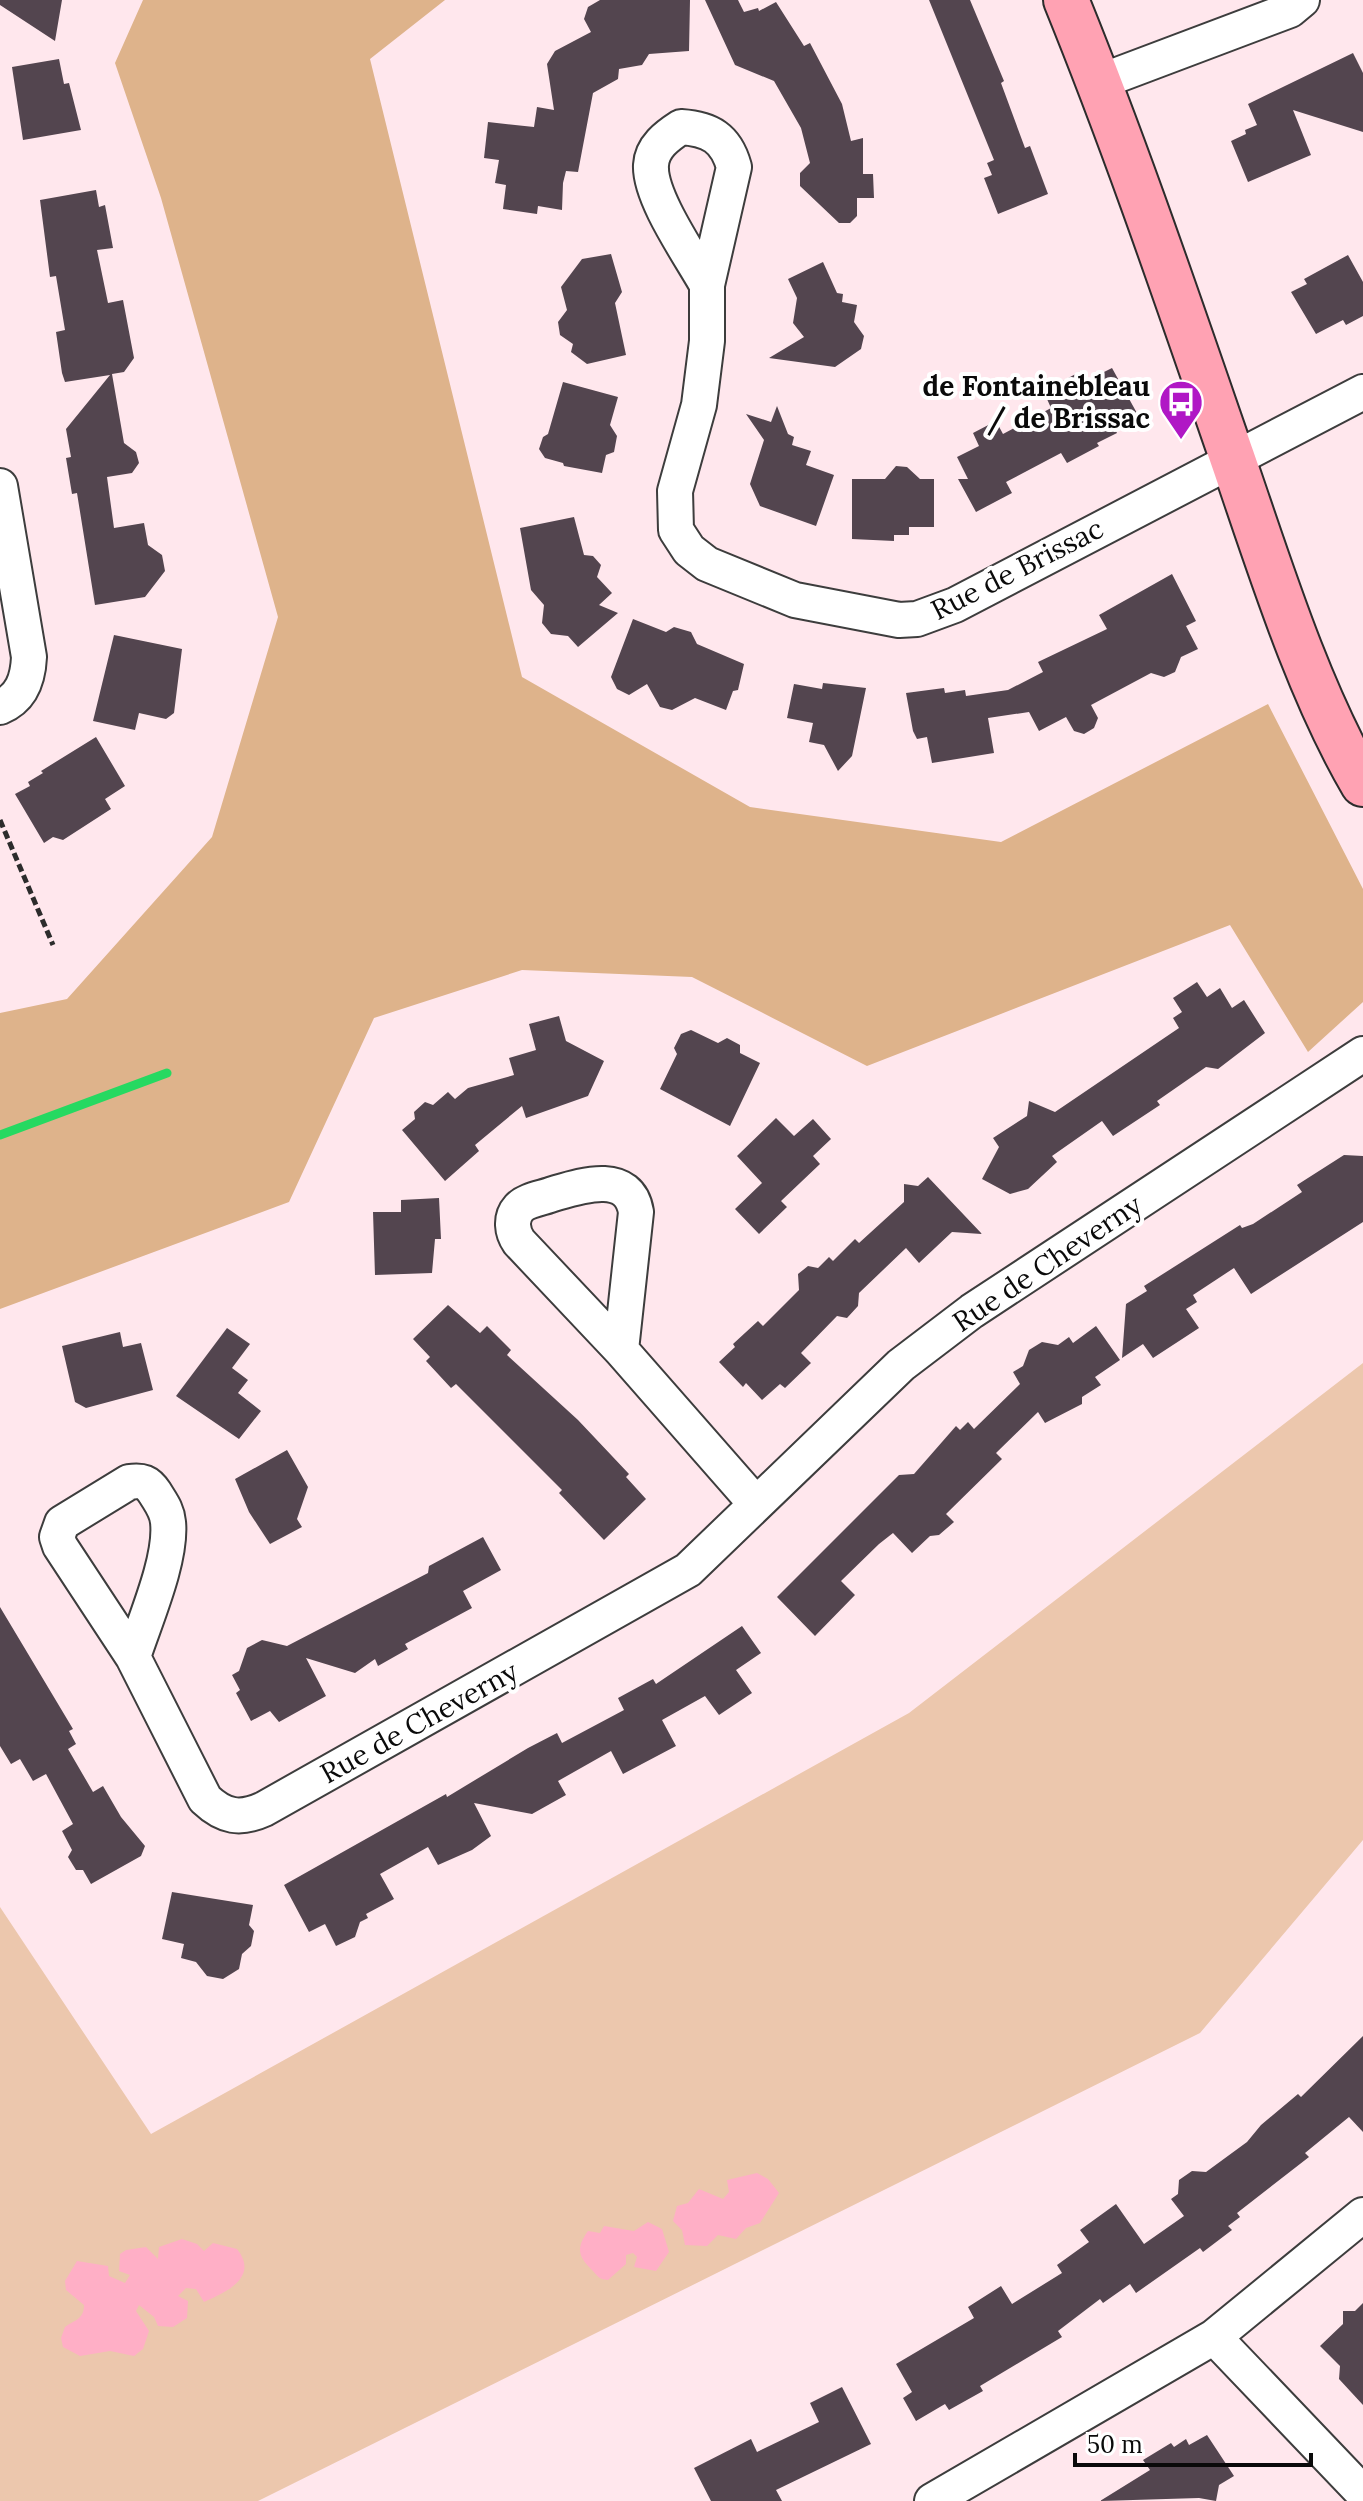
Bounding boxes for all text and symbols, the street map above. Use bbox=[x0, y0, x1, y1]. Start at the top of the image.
place label: de Fontainebleau / de Brissac bbox=[922, 368, 1150, 436]
bus stop icon: de Fontainebleau / de Brissac bbox=[1157, 378, 1205, 441]
street label: Rue de Brissac bbox=[925, 510, 1109, 628]
street label: Rue de Cheverny bbox=[946, 1186, 1149, 1340]
street label: Rue de Cheverny bbox=[314, 1653, 524, 1791]
scale bar bbox=[1075, 2417, 1311, 2467]
text: 50 m bbox=[1087, 2429, 1143, 2460]

